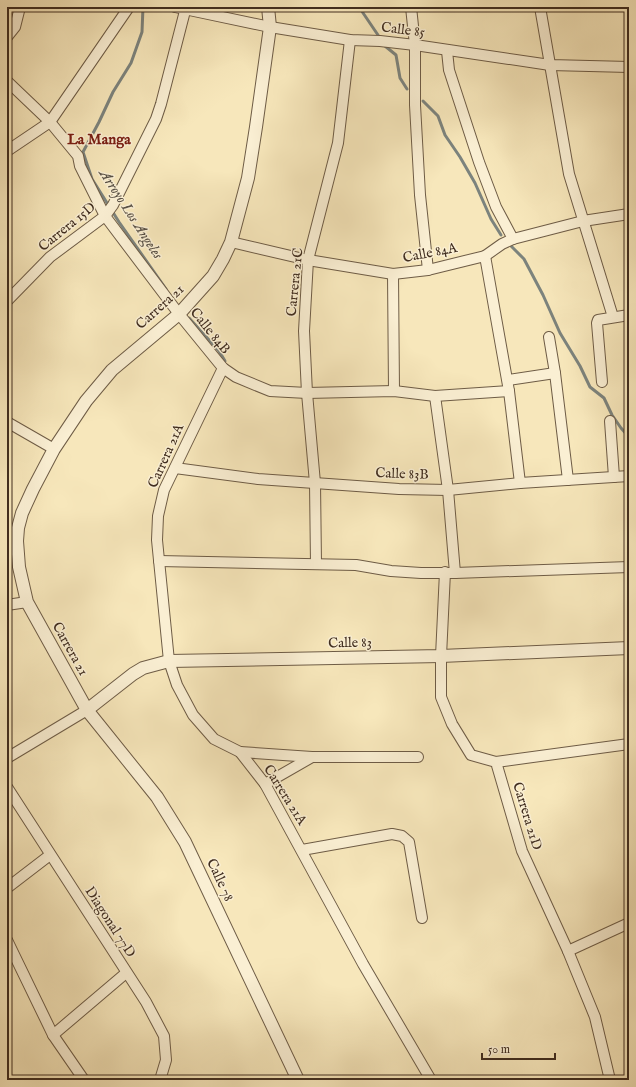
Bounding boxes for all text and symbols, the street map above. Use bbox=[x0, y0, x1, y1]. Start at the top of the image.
street label: Calle 85 bbox=[380, 18, 426, 42]
district label: La Manga bbox=[67, 130, 131, 149]
water label: Arroyo Los Angeles bbox=[93, 164, 168, 264]
street label: Carrera 15D bbox=[35, 198, 99, 256]
street label: Calle 84A bbox=[401, 239, 459, 267]
street label: Carrera 21C bbox=[282, 247, 308, 317]
street label: Carrera 21 bbox=[132, 281, 188, 333]
street label: Calle 84B bbox=[186, 304, 234, 358]
street label: Carrera 21A bbox=[144, 421, 188, 491]
street label: Calle 83B bbox=[375, 464, 429, 484]
street label: Carrera 21 bbox=[48, 619, 92, 679]
street label: Calle 83 bbox=[328, 634, 372, 652]
street label: Carrera 21A bbox=[259, 761, 311, 829]
street label: Carrera 21D bbox=[508, 780, 546, 852]
street label: Calle 78 bbox=[202, 856, 238, 904]
street label: Diagonal 77D bbox=[80, 883, 140, 961]
scale bar bbox=[482, 1035, 555, 1061]
text: 50 m bbox=[488, 1042, 510, 1057]

